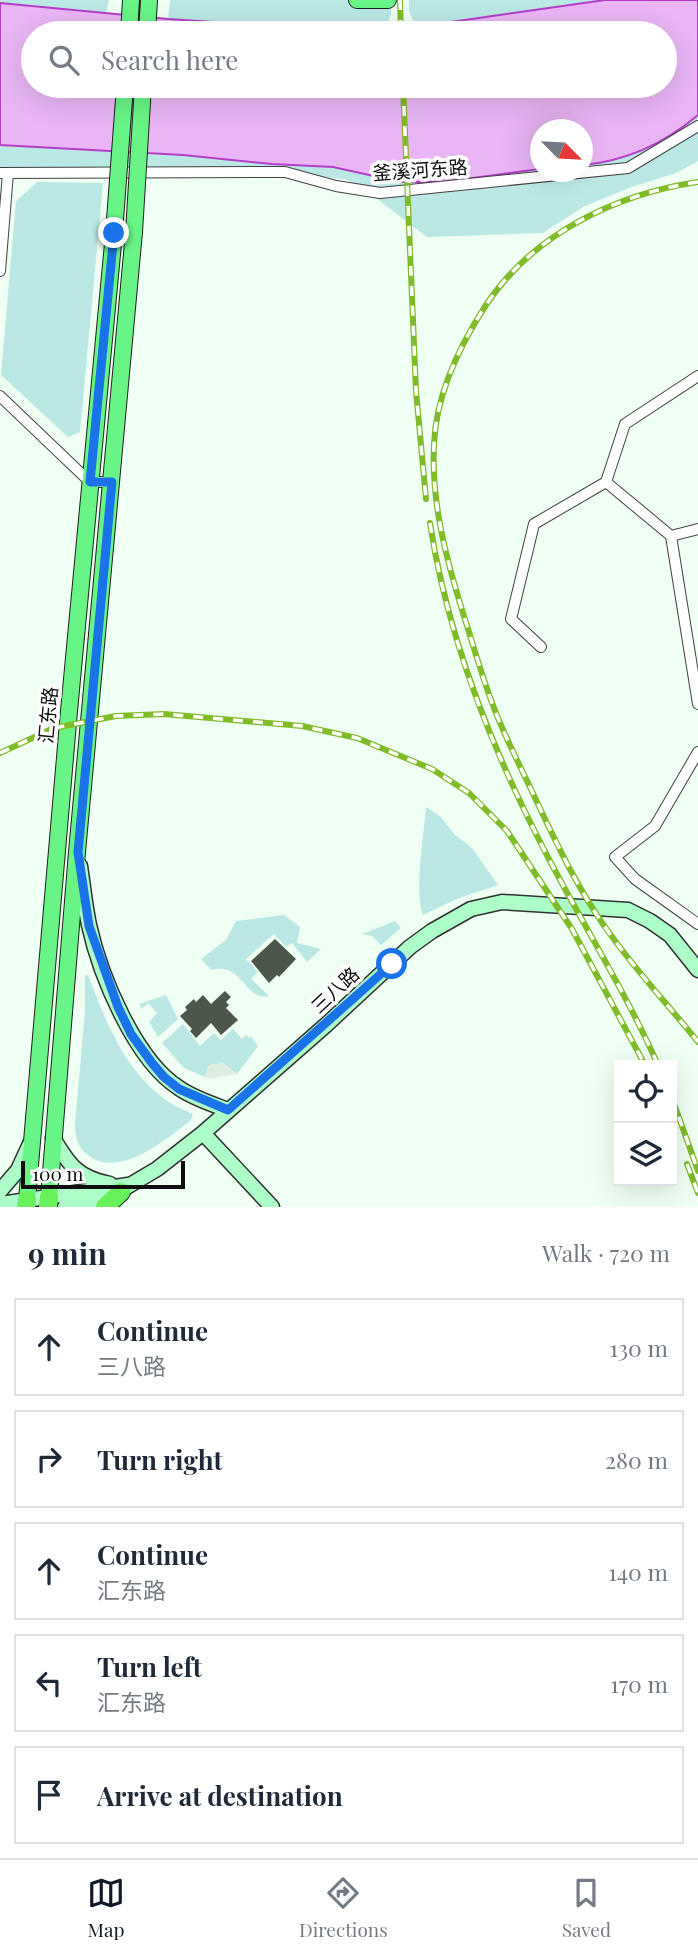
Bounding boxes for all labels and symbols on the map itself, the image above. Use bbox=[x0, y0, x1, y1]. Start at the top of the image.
north arrow bbox=[530, 119, 593, 182]
street label: 釜溪河东路 bbox=[372, 153, 468, 185]
route end bbox=[98, 217, 129, 248]
street label: 汇东路 bbox=[32, 685, 62, 744]
route start bbox=[376, 948, 407, 979]
street label: 三八路 bbox=[305, 960, 364, 1018]
scale bar bbox=[21, 1158, 186, 1190]

